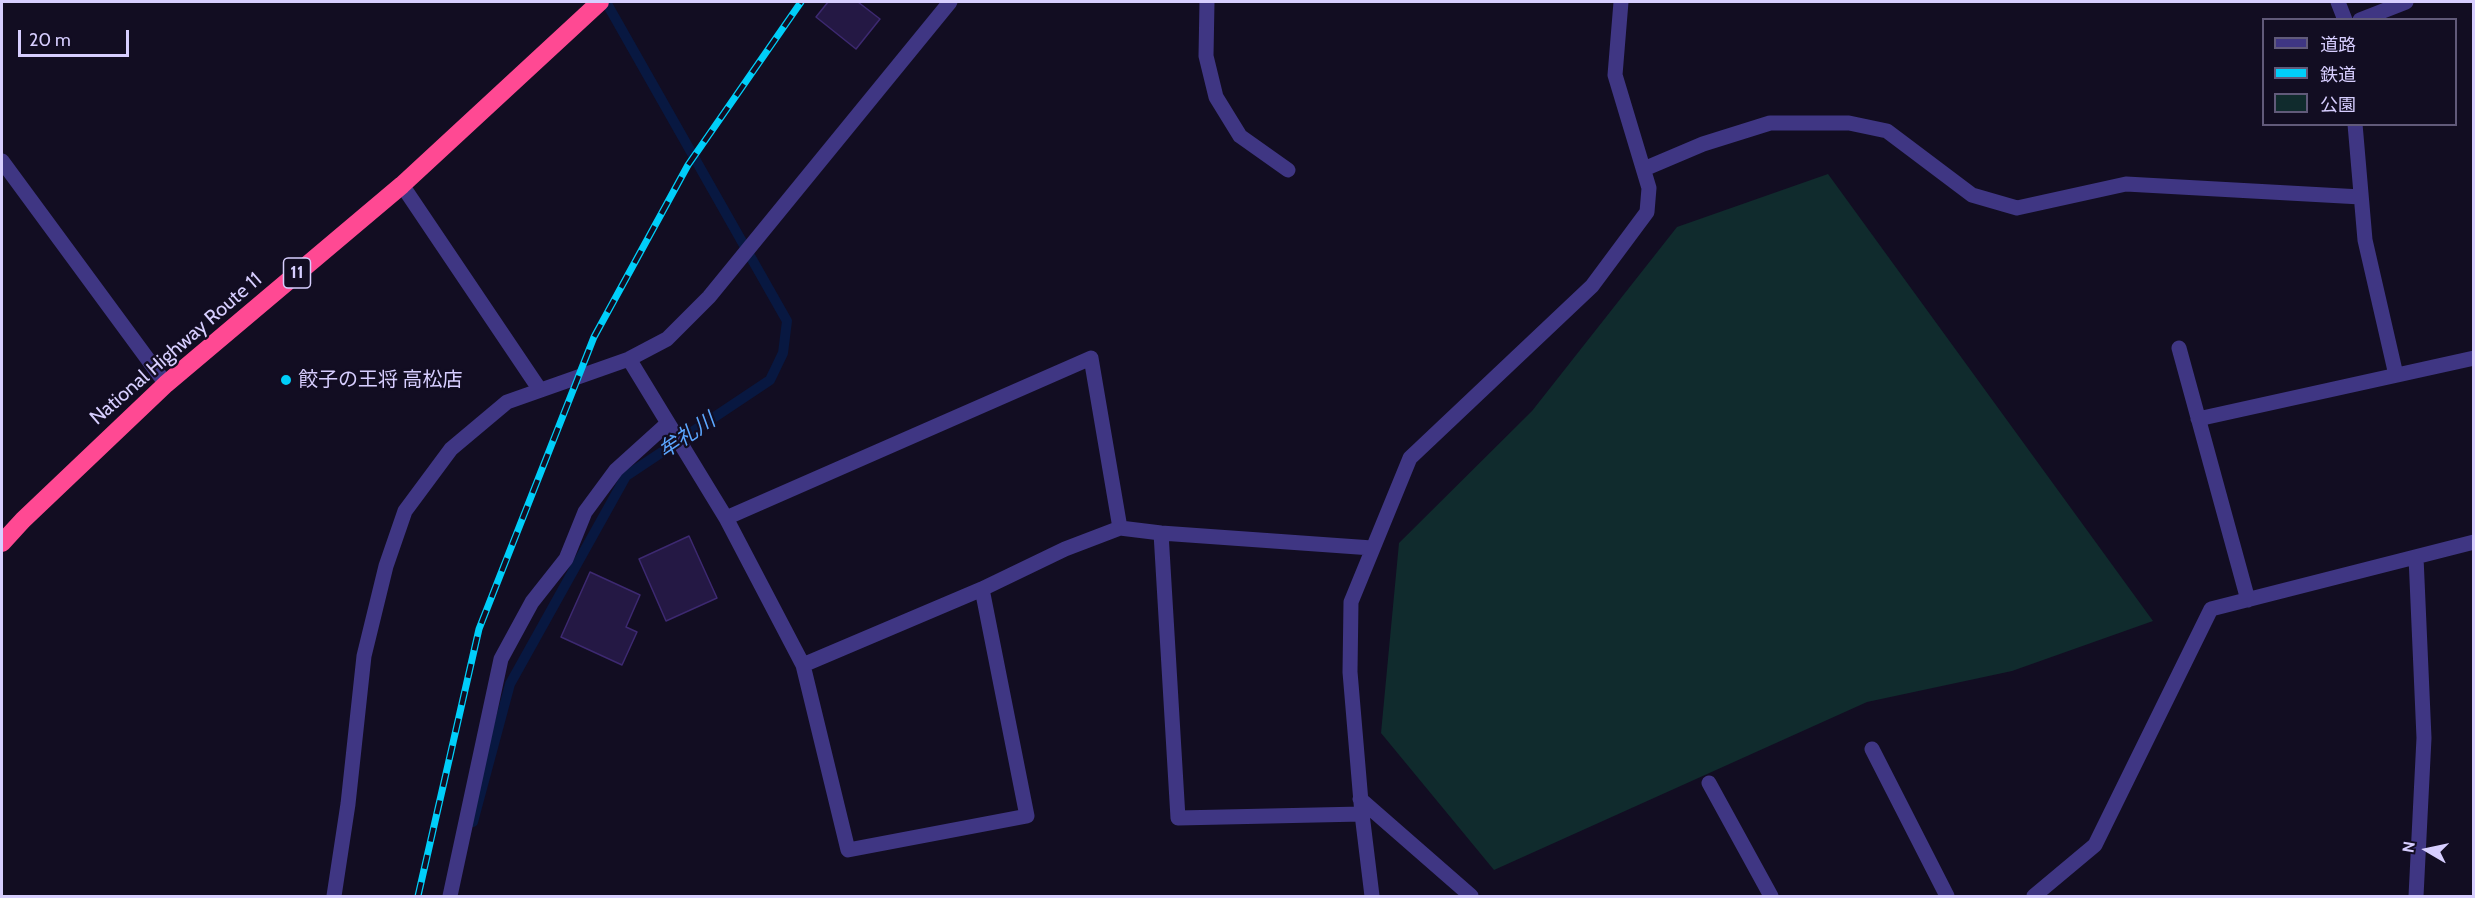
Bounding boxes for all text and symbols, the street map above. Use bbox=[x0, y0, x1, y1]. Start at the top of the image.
scale bar bbox=[21, 18, 132, 56]
legend bbox=[2262, 18, 2457, 126]
text: 20 m bbox=[29, 29, 71, 51]
text: 道路 bbox=[2320, 34, 2356, 56]
text: 鉄道 bbox=[2320, 64, 2356, 86]
text: 公園 bbox=[2320, 94, 2356, 116]
road number: 11 bbox=[284, 258, 310, 288]
street label: National Highway Route 11 bbox=[85, 268, 267, 430]
place label: 餃子の王将 高松店 bbox=[298, 368, 462, 392]
marker: 餃子の王将 高松店 bbox=[279, 373, 293, 387]
water label: 牟礼川 bbox=[654, 408, 720, 464]
north arrow bbox=[2397, 820, 2457, 880]
text: N bbox=[2398, 840, 2419, 854]

